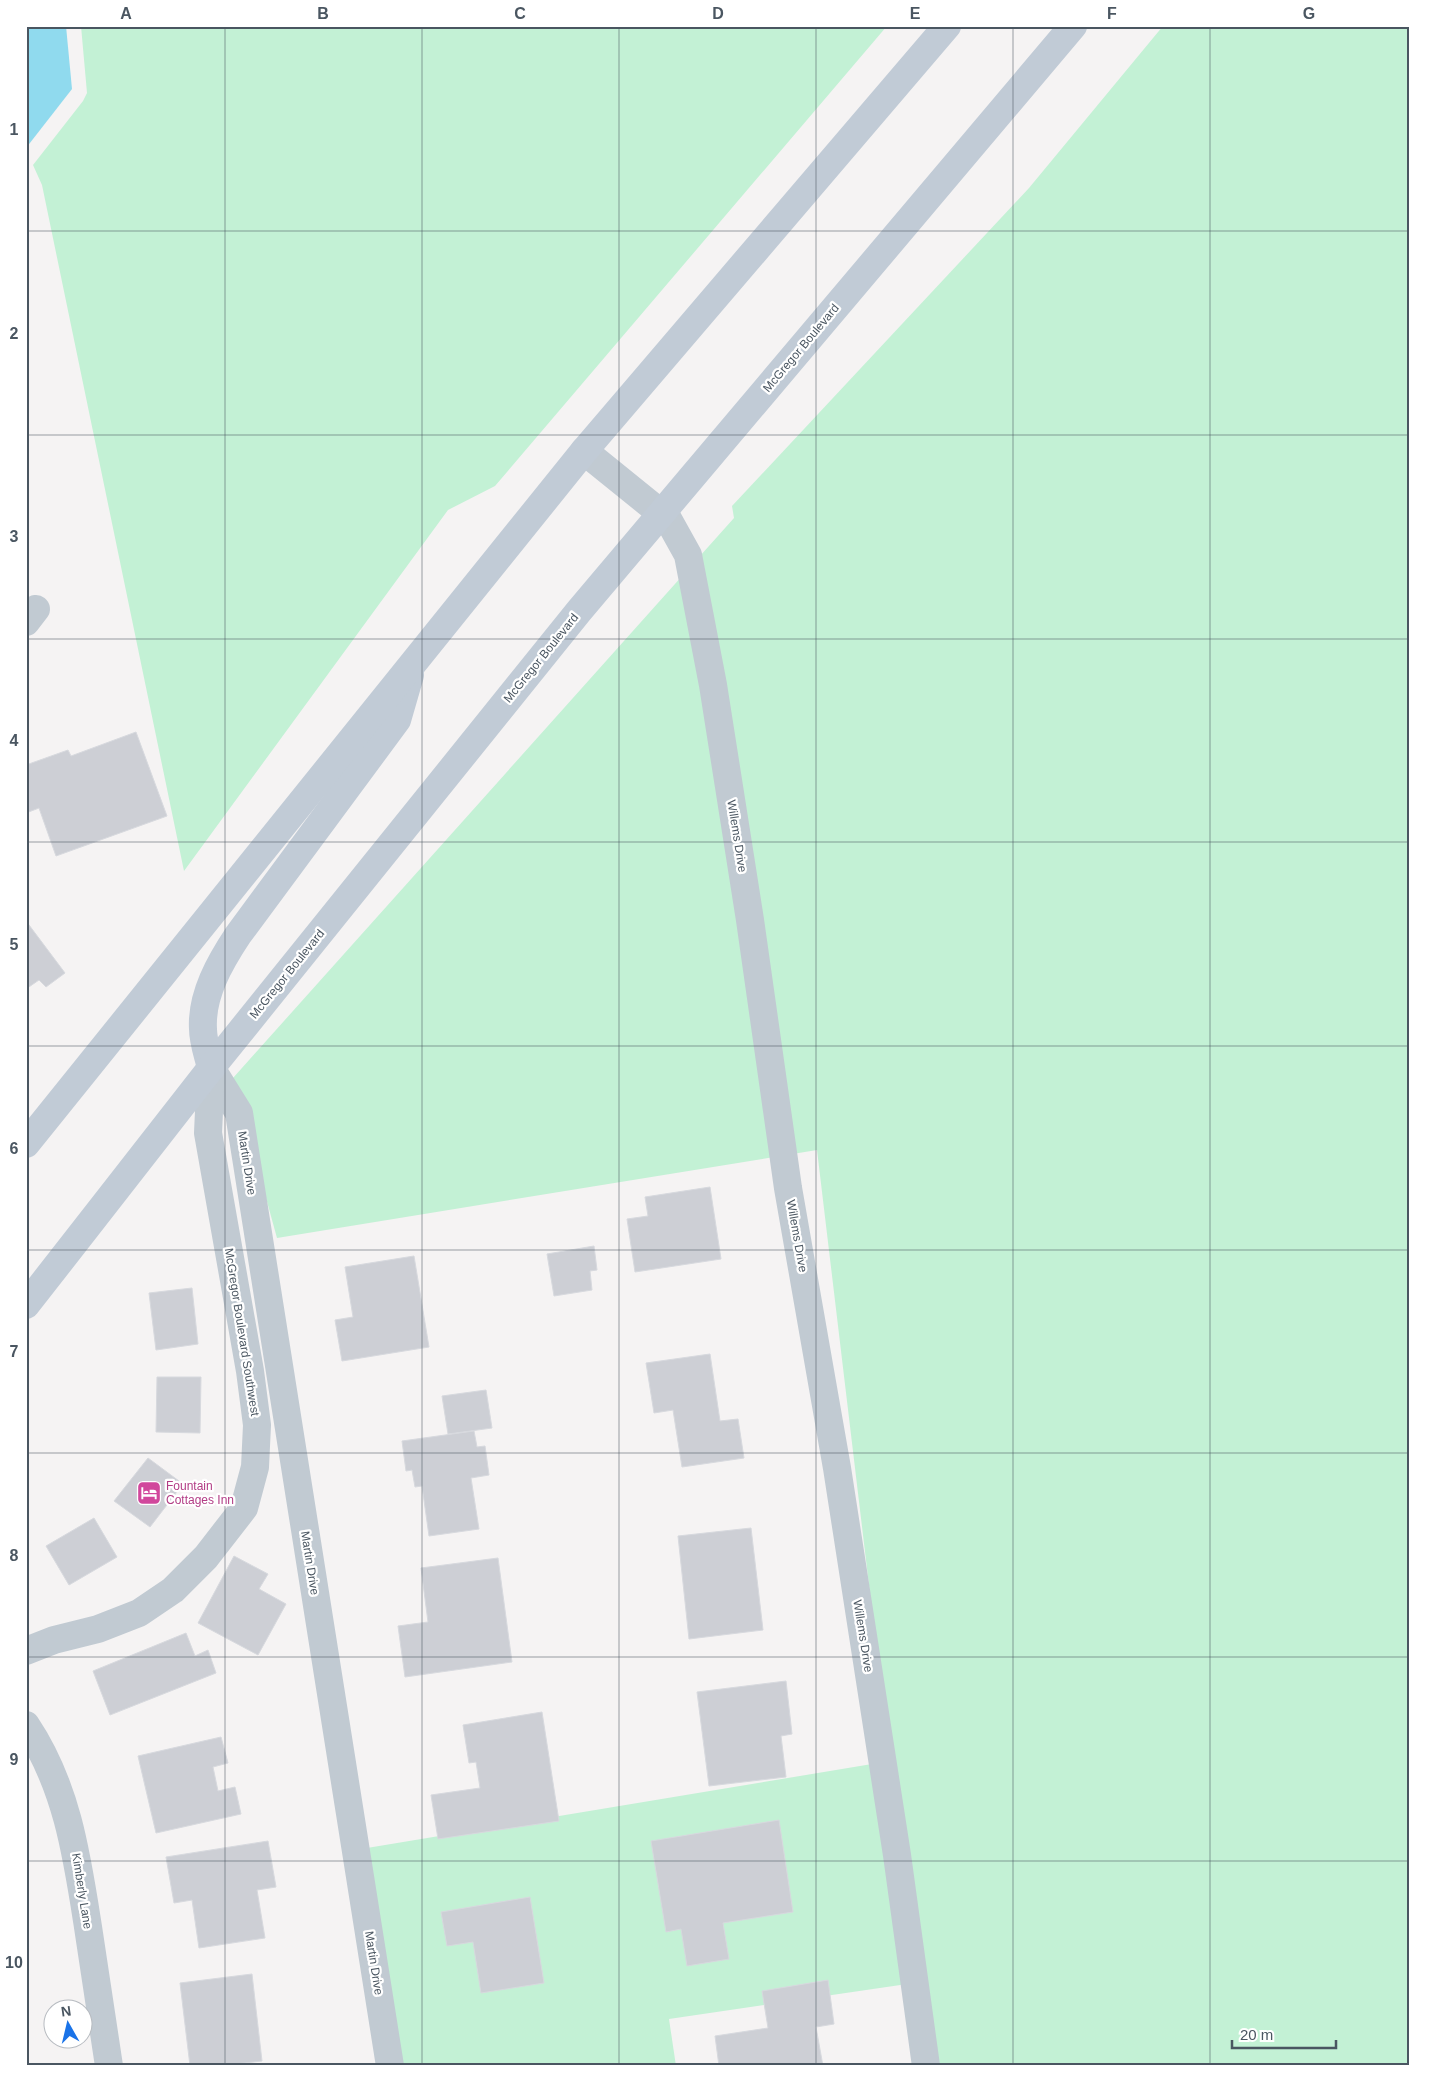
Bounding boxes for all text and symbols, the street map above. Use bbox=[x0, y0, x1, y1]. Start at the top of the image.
text: A bbox=[120, 5, 132, 22]
text: B bbox=[317, 5, 329, 22]
text: C bbox=[514, 5, 526, 22]
text: D bbox=[712, 5, 724, 22]
text: E bbox=[910, 5, 921, 22]
text: F bbox=[1107, 5, 1117, 22]
text: G bbox=[1303, 5, 1315, 22]
text: 1 bbox=[10, 121, 19, 138]
street label: McGregor Boulevard bbox=[760, 301, 842, 395]
text: 2 bbox=[10, 325, 19, 342]
text: 3 bbox=[10, 528, 19, 545]
street label: McGregor Boulevard bbox=[501, 611, 581, 705]
text: 4 bbox=[10, 732, 19, 749]
street label: Willems Drive bbox=[724, 799, 750, 874]
street label: McGregor Boulevard bbox=[247, 927, 327, 1021]
text: 5 bbox=[10, 936, 19, 953]
street label: Martin Drive bbox=[235, 1130, 259, 1196]
text: 6 bbox=[10, 1140, 19, 1157]
street label: Willems Drive bbox=[784, 1199, 810, 1274]
street label: McGregor Boulevard Southwest bbox=[222, 1247, 262, 1418]
text: 7 bbox=[10, 1343, 19, 1360]
place label: Fountain Cottages Inn bbox=[166, 1479, 234, 1507]
hotel icon: Fountain Cottages Inn bbox=[136, 1480, 162, 1506]
street label: Martin Drive bbox=[298, 1530, 322, 1596]
text: 8 bbox=[10, 1547, 19, 1564]
street label: Willems Drive bbox=[850, 1599, 876, 1674]
text: 9 bbox=[10, 1751, 19, 1768]
street label: Kimberly Lane bbox=[69, 1852, 95, 1930]
street label: Martin Drive bbox=[362, 1930, 386, 1996]
text: 10 bbox=[5, 1954, 23, 1971]
north arrow bbox=[42, 2000, 92, 2050]
text: N bbox=[60, 2002, 72, 2020]
scale bar bbox=[1232, 2017, 1336, 2049]
text: 20 m bbox=[1240, 2026, 1273, 2043]

